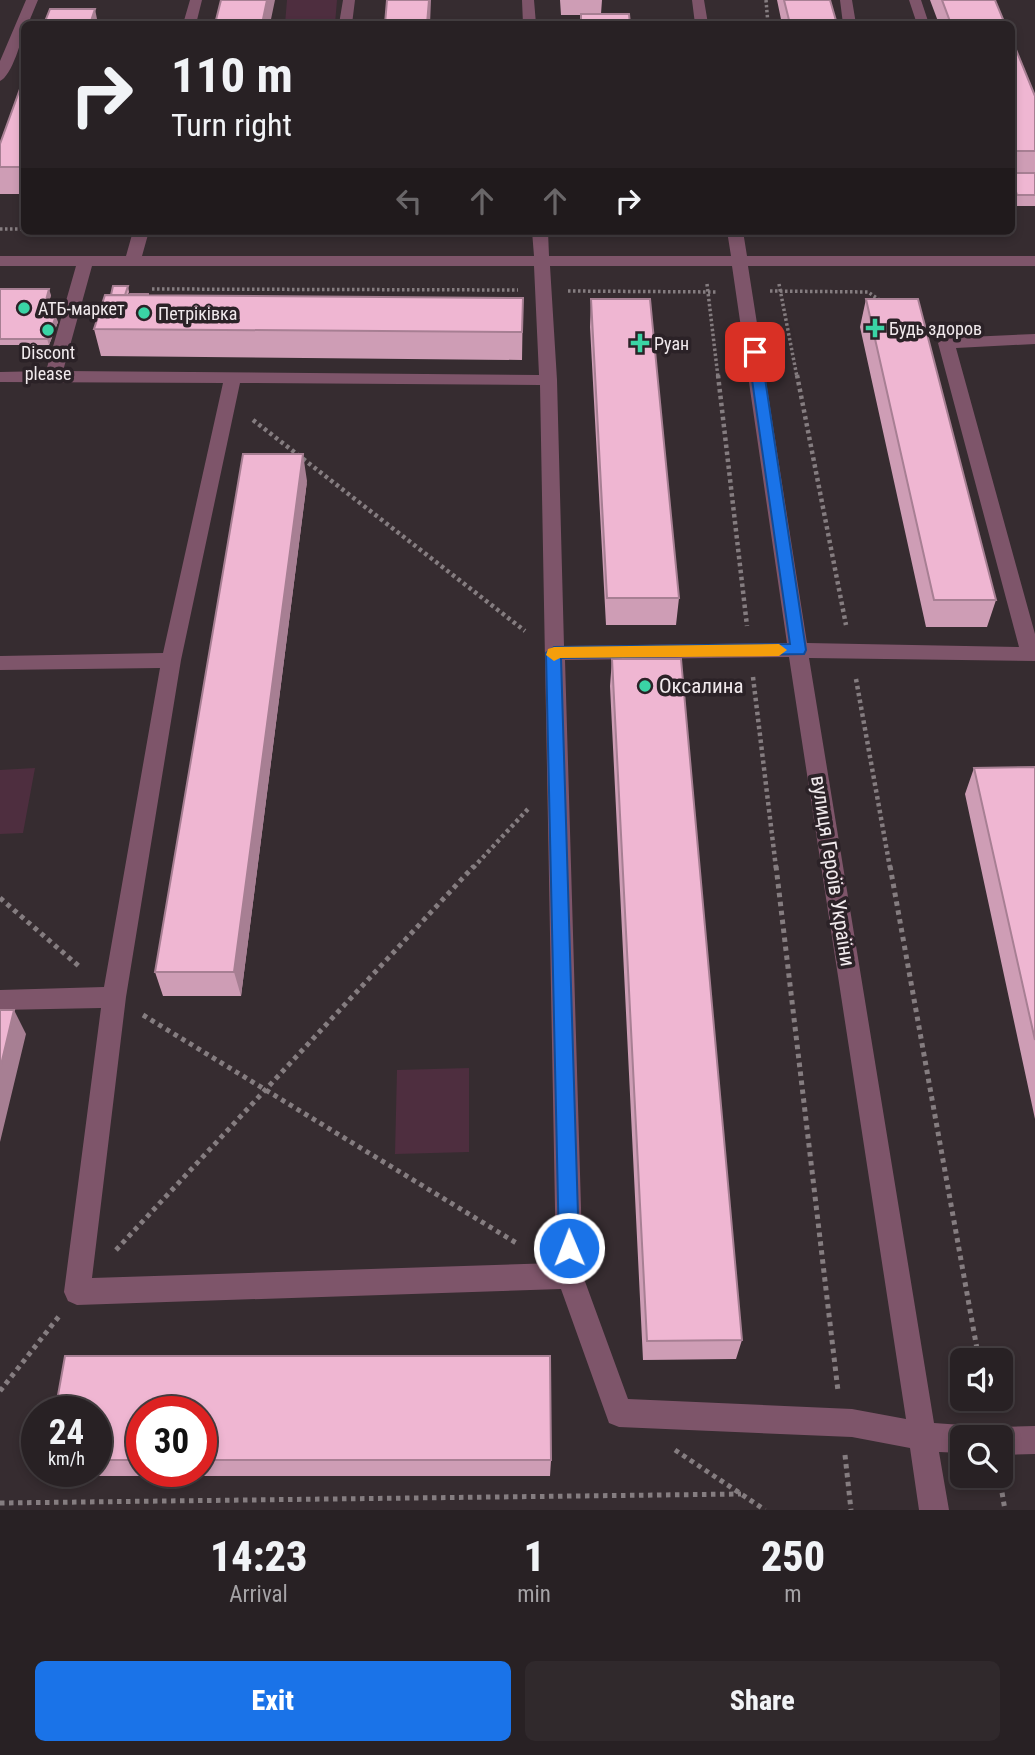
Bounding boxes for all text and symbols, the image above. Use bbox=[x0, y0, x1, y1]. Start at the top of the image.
text: 110 m bbox=[171, 47, 293, 104]
icon: right bbox=[56, 49, 147, 140]
text: Turn right bbox=[171, 106, 292, 144]
icon: left bbox=[390, 182, 428, 220]
icon: ahead bbox=[463, 182, 501, 220]
icon: ahead bbox=[536, 182, 574, 220]
icon: right bbox=[609, 182, 647, 220]
place label: АТБ-маркет bbox=[38, 298, 125, 319]
marker: АТБ-маркет bbox=[16, 300, 32, 316]
place label: Петріківка bbox=[158, 303, 237, 324]
marker: Петріківка bbox=[136, 305, 152, 321]
place label: Будь здоров bbox=[889, 318, 982, 339]
marker: Будь здоров bbox=[867, 320, 883, 336]
marker: Discont please bbox=[40, 322, 56, 338]
pin bbox=[725, 322, 785, 382]
place label: Руан bbox=[654, 333, 689, 354]
icon: arrive bbox=[736, 333, 774, 371]
marker: Руан bbox=[632, 335, 648, 351]
place label: Discont please bbox=[21, 342, 75, 384]
place label: Оксалина bbox=[659, 674, 743, 698]
marker: Оксалина bbox=[637, 678, 653, 694]
street label: вулиця Героїв України bbox=[806, 774, 860, 968]
position arrow bbox=[532, 1211, 606, 1285]
map controls bbox=[950, 1348, 1013, 1488]
button: sound bbox=[950, 1348, 1013, 1411]
speed limit sign: 30 bbox=[126, 1396, 217, 1487]
text: 24 bbox=[49, 1412, 84, 1453]
button: search bbox=[950, 1425, 1013, 1488]
text: km/h bbox=[48, 1448, 85, 1469]
text: 14:23 bbox=[210, 1532, 307, 1581]
text: 1 bbox=[523, 1532, 545, 1581]
text: 250 bbox=[761, 1532, 825, 1581]
text: Arrival bbox=[229, 1581, 288, 1608]
text: min bbox=[517, 1581, 551, 1608]
text: m bbox=[784, 1581, 802, 1608]
button: Exit bbox=[35, 1661, 511, 1741]
button: Share bbox=[525, 1661, 1000, 1741]

